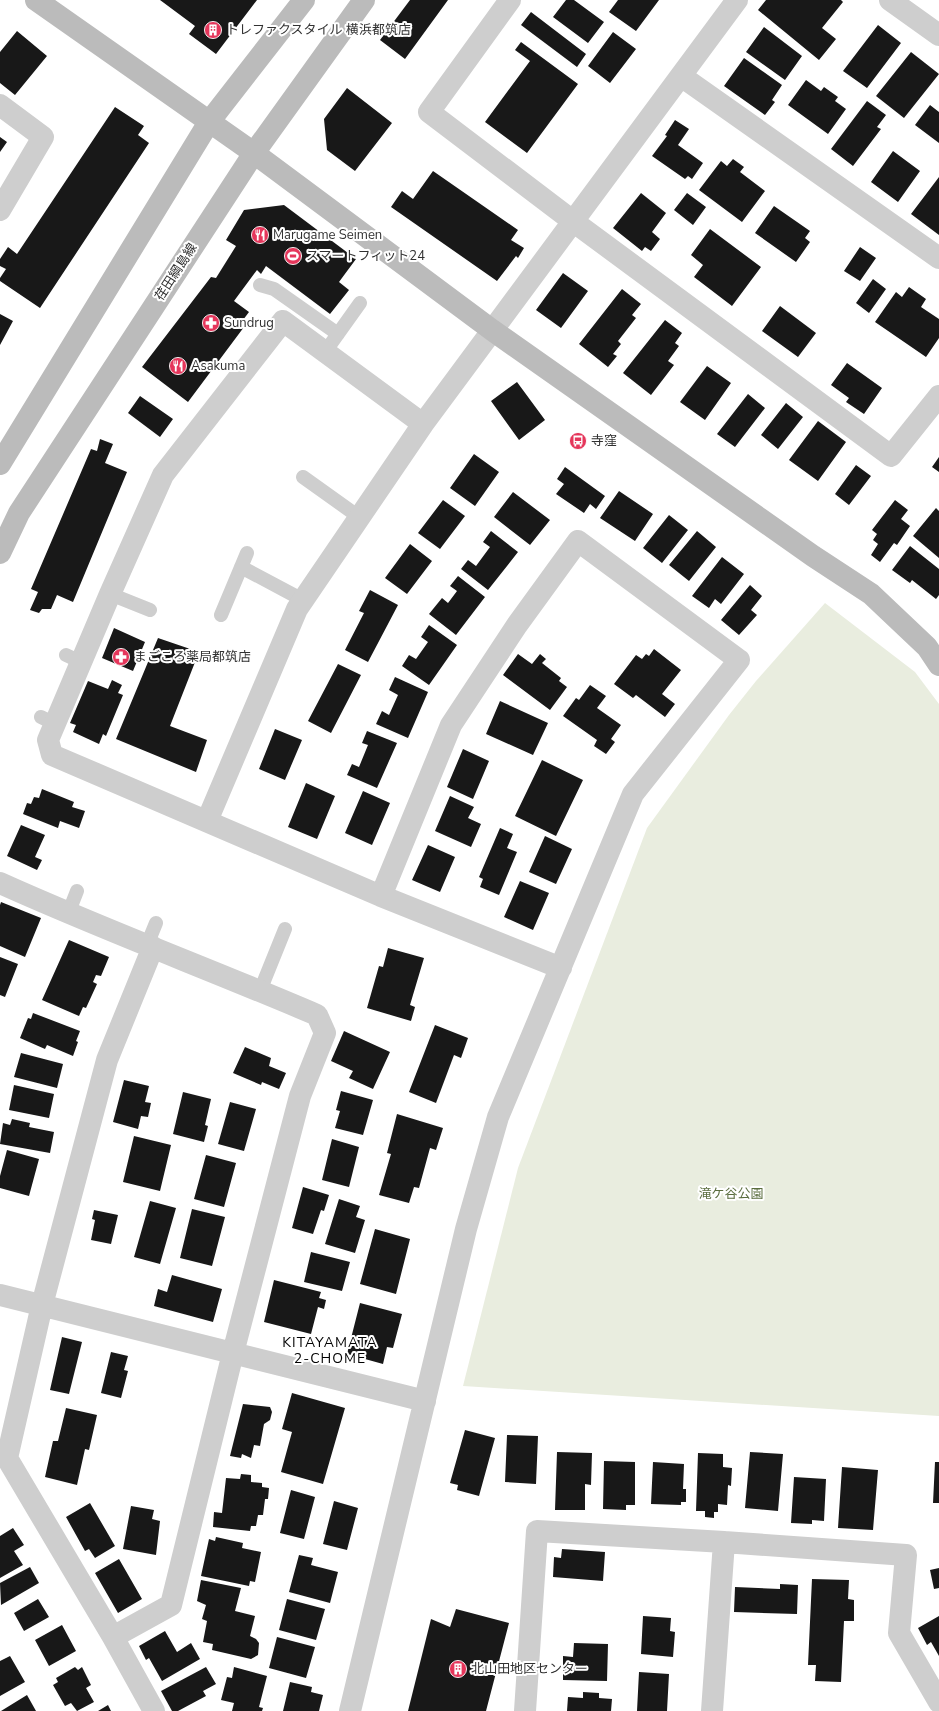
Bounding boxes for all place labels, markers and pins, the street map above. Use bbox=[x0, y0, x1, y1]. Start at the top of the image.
building icon: トレファクスタイル 横浜都筑店 bbox=[203, 20, 223, 40]
place label: トレファクスタイル 横浜都筑店 bbox=[226, 21, 411, 39]
restaurant icon: Marugame Seimen bbox=[250, 225, 270, 245]
place label: Marugame Seimen bbox=[273, 226, 382, 244]
sports icon: スマートフィット24 bbox=[283, 246, 303, 266]
place label: スマートフィット24 bbox=[306, 247, 425, 265]
pharmacy icon: Sundrug bbox=[201, 313, 221, 333]
place label: Sundrug bbox=[224, 314, 274, 332]
restaurant icon: Asakuma bbox=[168, 356, 188, 376]
place label: Asakuma bbox=[191, 357, 245, 375]
bus stop icon: 寺窪 bbox=[568, 431, 588, 451]
place label: 寺窪 bbox=[591, 432, 617, 450]
pharmacy icon: まごころ薬局都筑店 bbox=[111, 647, 131, 667]
place label: まごころ薬局都筑店 bbox=[134, 648, 251, 666]
building icon: 北山田地区センター bbox=[448, 1659, 468, 1679]
place label: 北山田地区センター bbox=[471, 1660, 588, 1678]

